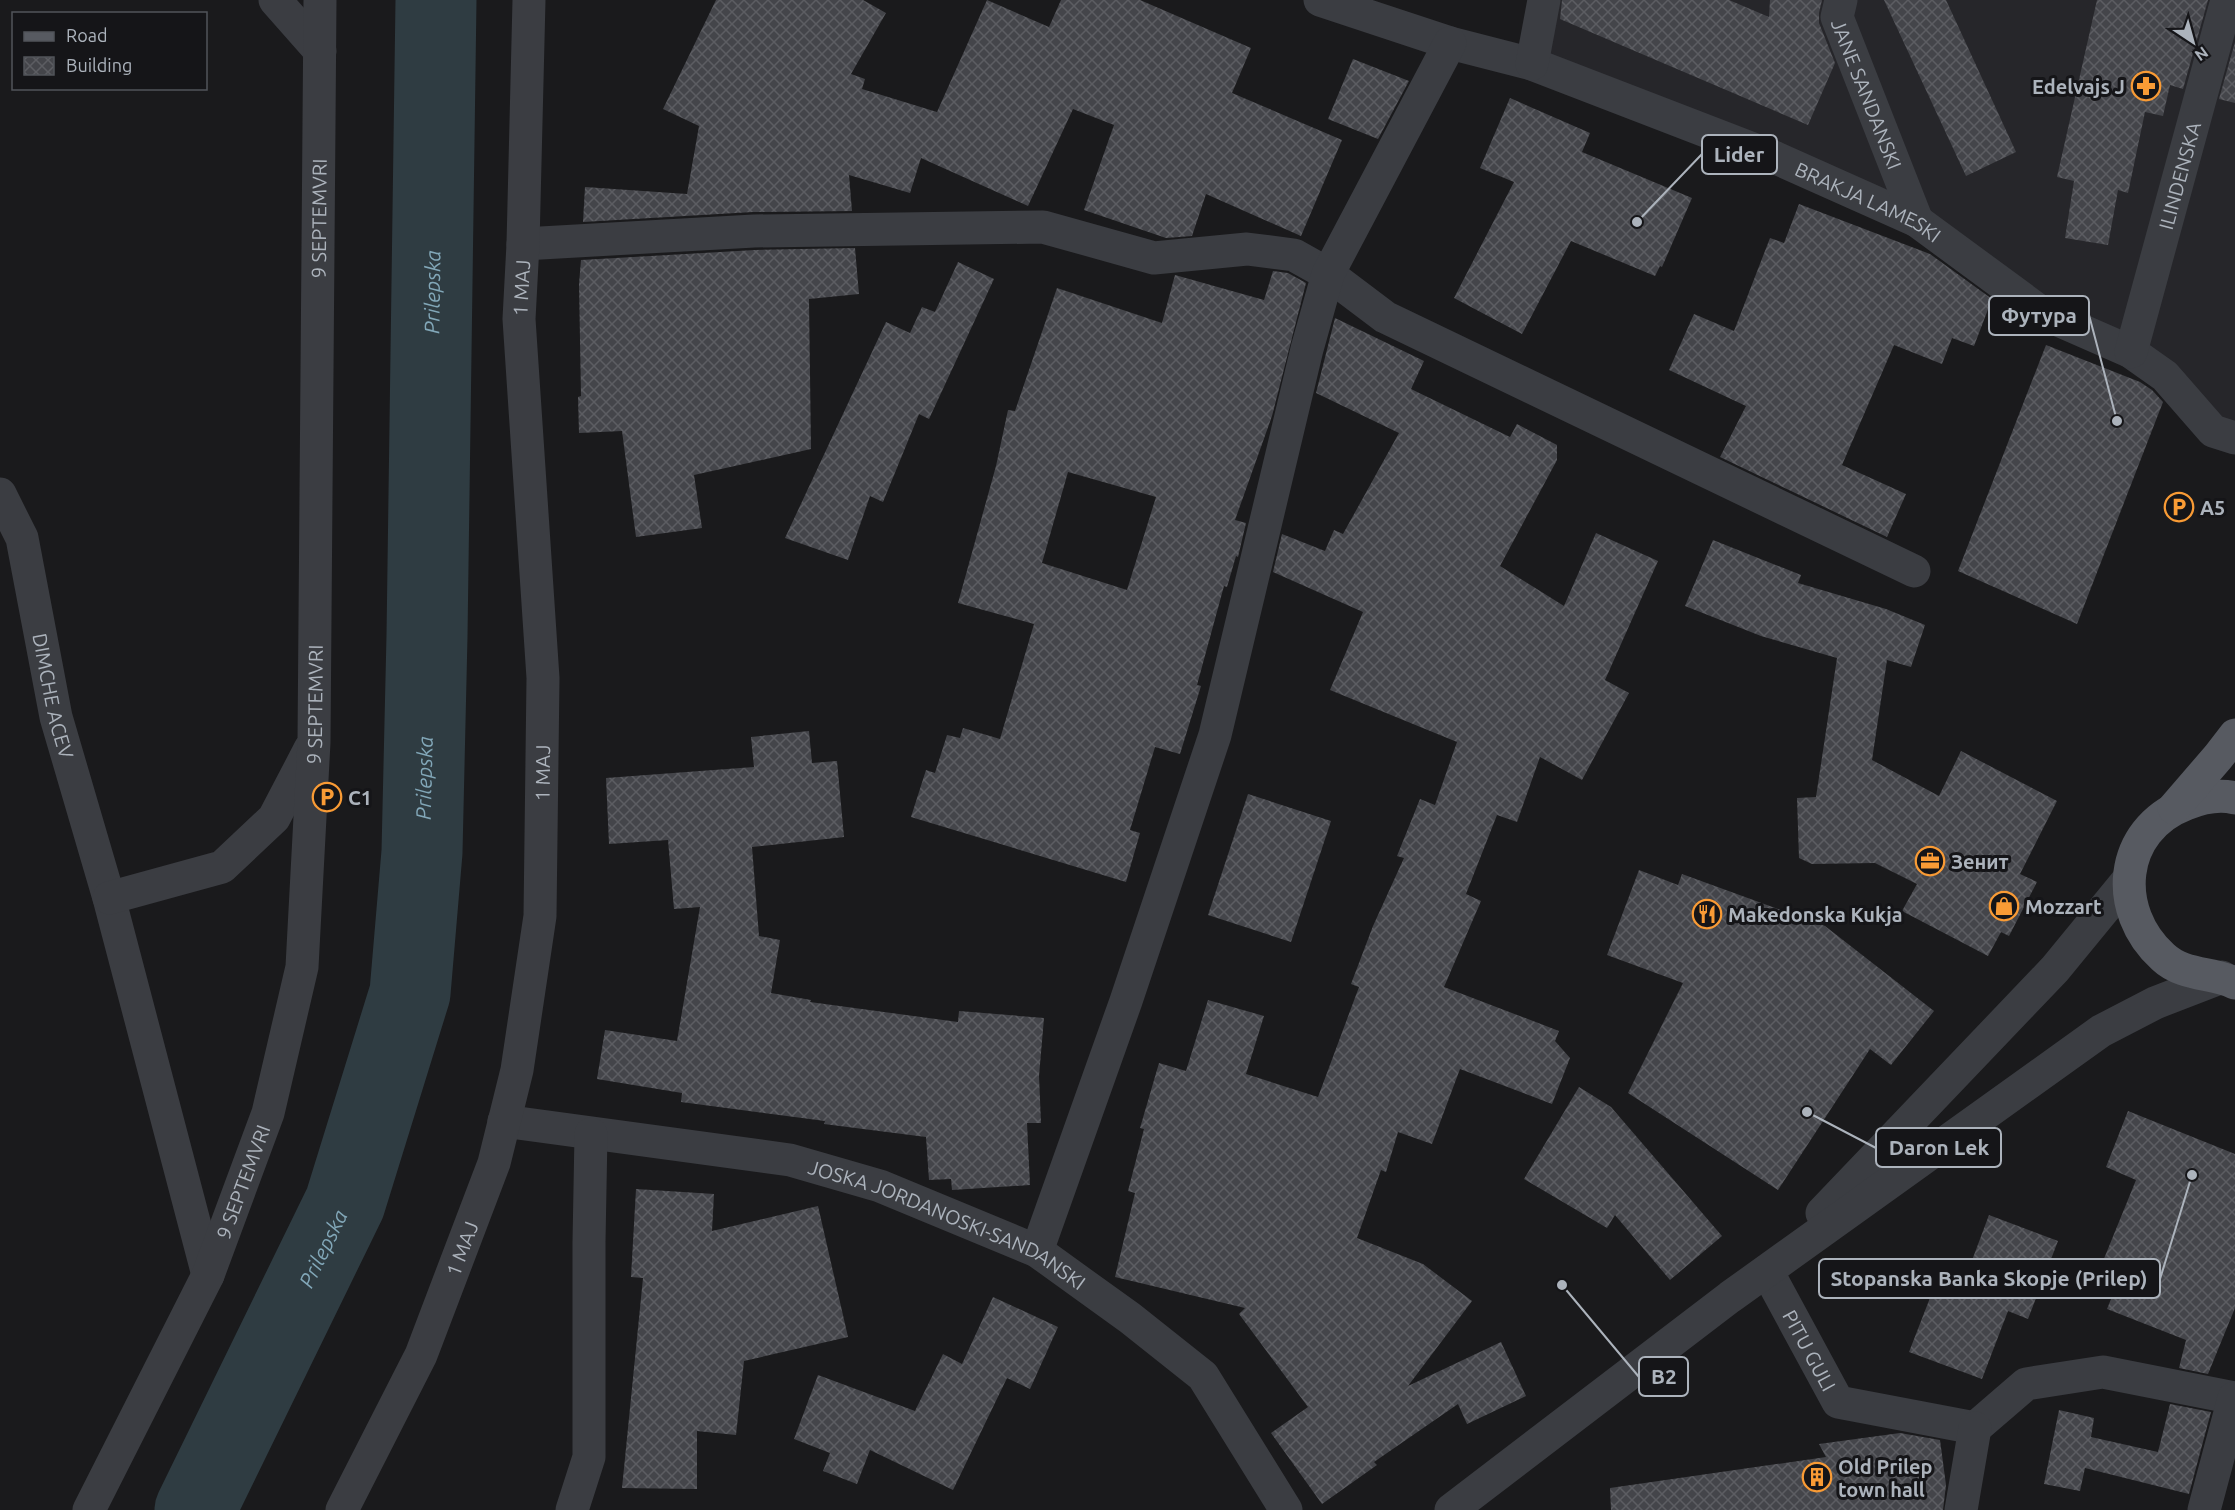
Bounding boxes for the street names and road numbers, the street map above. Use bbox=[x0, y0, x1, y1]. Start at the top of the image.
street label: JANE SANDANSKI bbox=[1827, 15, 1907, 172]
street label: ILINDENSKA bbox=[2153, 119, 2205, 232]
street label: BRAKJA LAMESKI bbox=[1792, 157, 1946, 246]
street label: 9 SEPTEMVRI bbox=[306, 158, 330, 278]
street label: 1 MAJ bbox=[508, 259, 534, 317]
street label: DIMCHE ACEV bbox=[29, 631, 79, 761]
street label: 9 SEPTEMVRI bbox=[301, 644, 326, 765]
street label: 1 MAJ bbox=[530, 744, 554, 801]
street label: 9 SEPTEMVRI bbox=[211, 1122, 274, 1242]
street label: JOSKA JORDANOSKI-SANDANSKI bbox=[806, 1154, 1090, 1294]
street label: 1 MAJ bbox=[441, 1218, 482, 1279]
street label: PITU GULI bbox=[1779, 1306, 1841, 1395]

